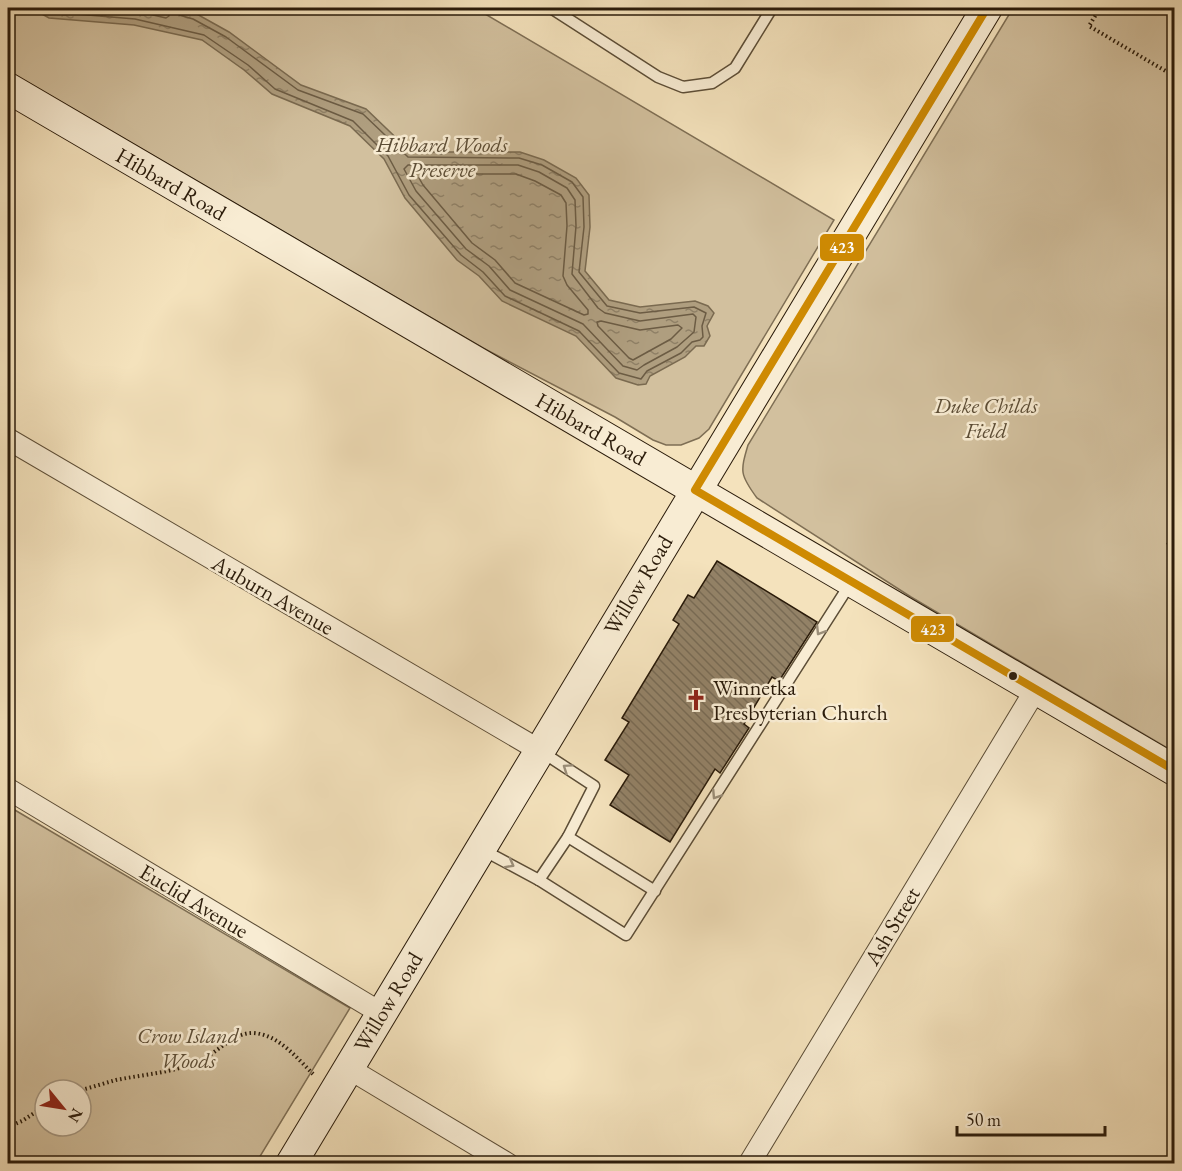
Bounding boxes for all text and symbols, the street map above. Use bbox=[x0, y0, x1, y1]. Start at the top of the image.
park label: Hibbard Woods Preserve bbox=[375, 130, 509, 184]
street label: Hibbard Road bbox=[110, 141, 232, 228]
line badge: 423 bbox=[819, 233, 865, 262]
text: 423 bbox=[829, 237, 855, 258]
street label: Hibbard Road bbox=[530, 386, 652, 473]
park label: Duke Childs Field bbox=[933, 391, 1039, 445]
street label: Willow Road bbox=[597, 529, 680, 640]
street label: Auburn Avenue bbox=[206, 548, 340, 642]
line badge: 423 bbox=[910, 615, 955, 643]
text: 423 bbox=[920, 619, 946, 640]
one-way arrow bbox=[816, 625, 828, 635]
unlabelled marker bbox=[1007, 670, 1019, 682]
place label: Winnetka Presbyterian Church bbox=[713, 673, 888, 727]
church icon: Winnetka Presbyterian Church bbox=[684, 688, 708, 712]
one-way arrow bbox=[562, 764, 573, 775]
one-way arrow bbox=[711, 789, 723, 799]
street label: Euclid Avenue bbox=[134, 857, 254, 945]
one-way arrow bbox=[504, 857, 514, 868]
street label: Ash Street bbox=[857, 881, 927, 971]
street label: Willow Road bbox=[347, 946, 430, 1057]
park label: Crow Island Woods bbox=[137, 1021, 240, 1075]
north arrow bbox=[33, 1078, 93, 1138]
scale bar bbox=[957, 1099, 1106, 1137]
text: N bbox=[63, 1104, 88, 1126]
text: 50 m bbox=[966, 1108, 1001, 1131]

